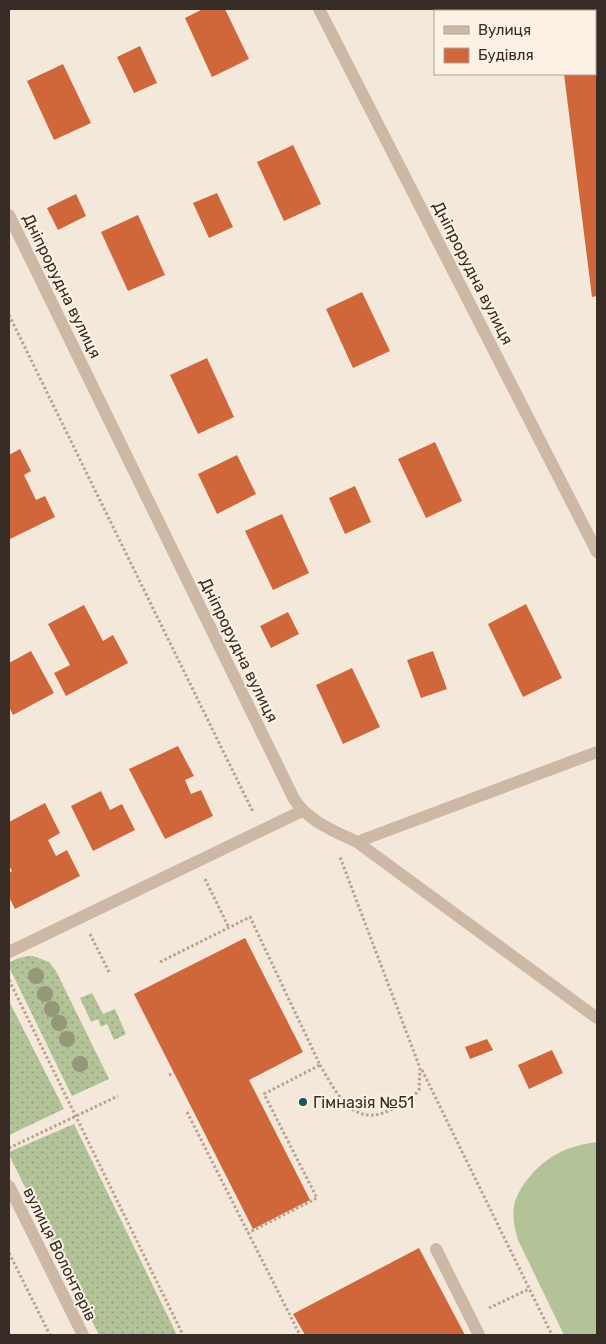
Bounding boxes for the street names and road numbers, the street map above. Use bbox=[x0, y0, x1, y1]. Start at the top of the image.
street label: Дніпрорудна вулиця bbox=[429, 198, 517, 348]
street label: Дніпрорудна вулиця bbox=[19, 211, 105, 361]
street label: Дніпрорудна вулиця bbox=[196, 575, 282, 725]
street label: вулиця Волонтерів bbox=[19, 1184, 101, 1324]

